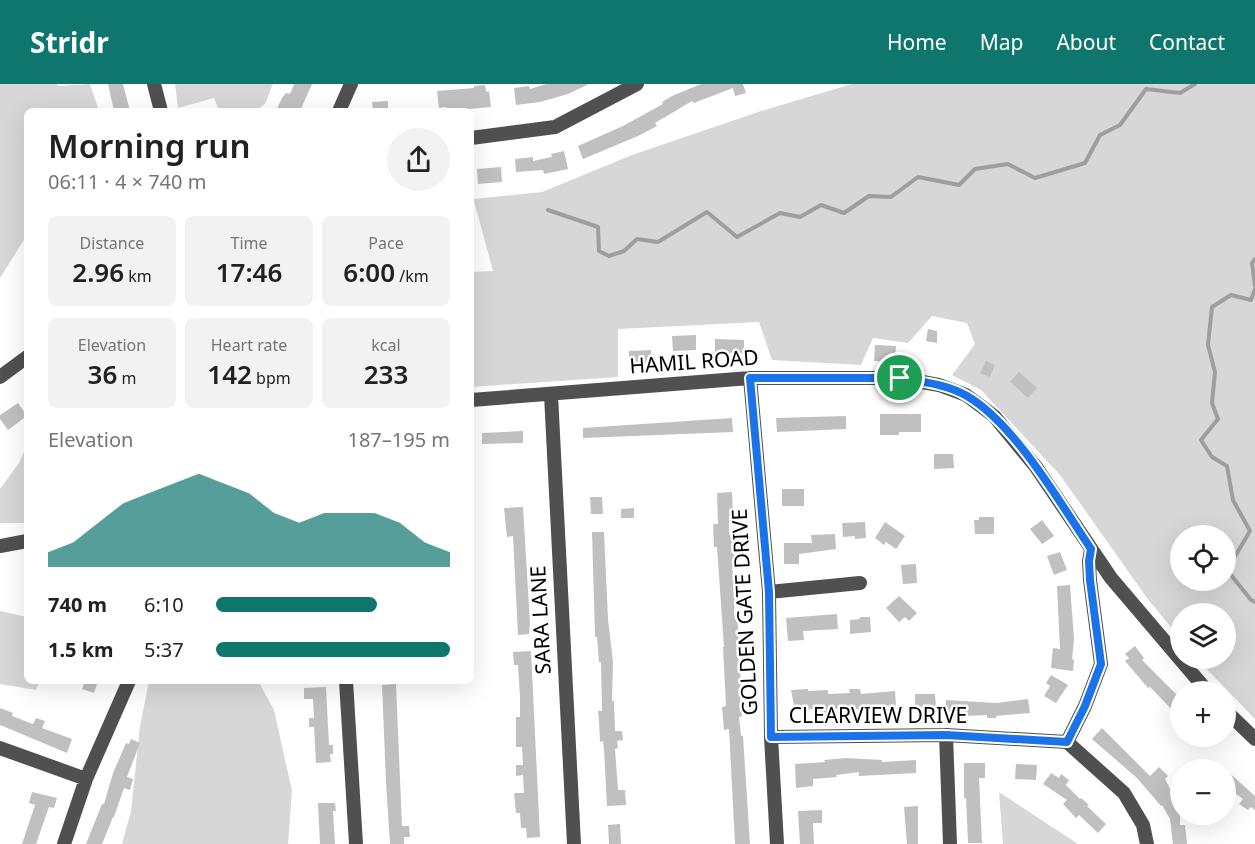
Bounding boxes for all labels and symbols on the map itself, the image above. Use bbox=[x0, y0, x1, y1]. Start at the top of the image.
street label: HAMIL ROAD bbox=[628, 343, 759, 379]
pin bbox=[874, 352, 925, 403]
street label: GOLDEN GATE DRIVE bbox=[725, 508, 763, 716]
street label: SARA LANE bbox=[523, 565, 557, 675]
street label: CLEARVIEW DRIVE bbox=[789, 701, 967, 729]

